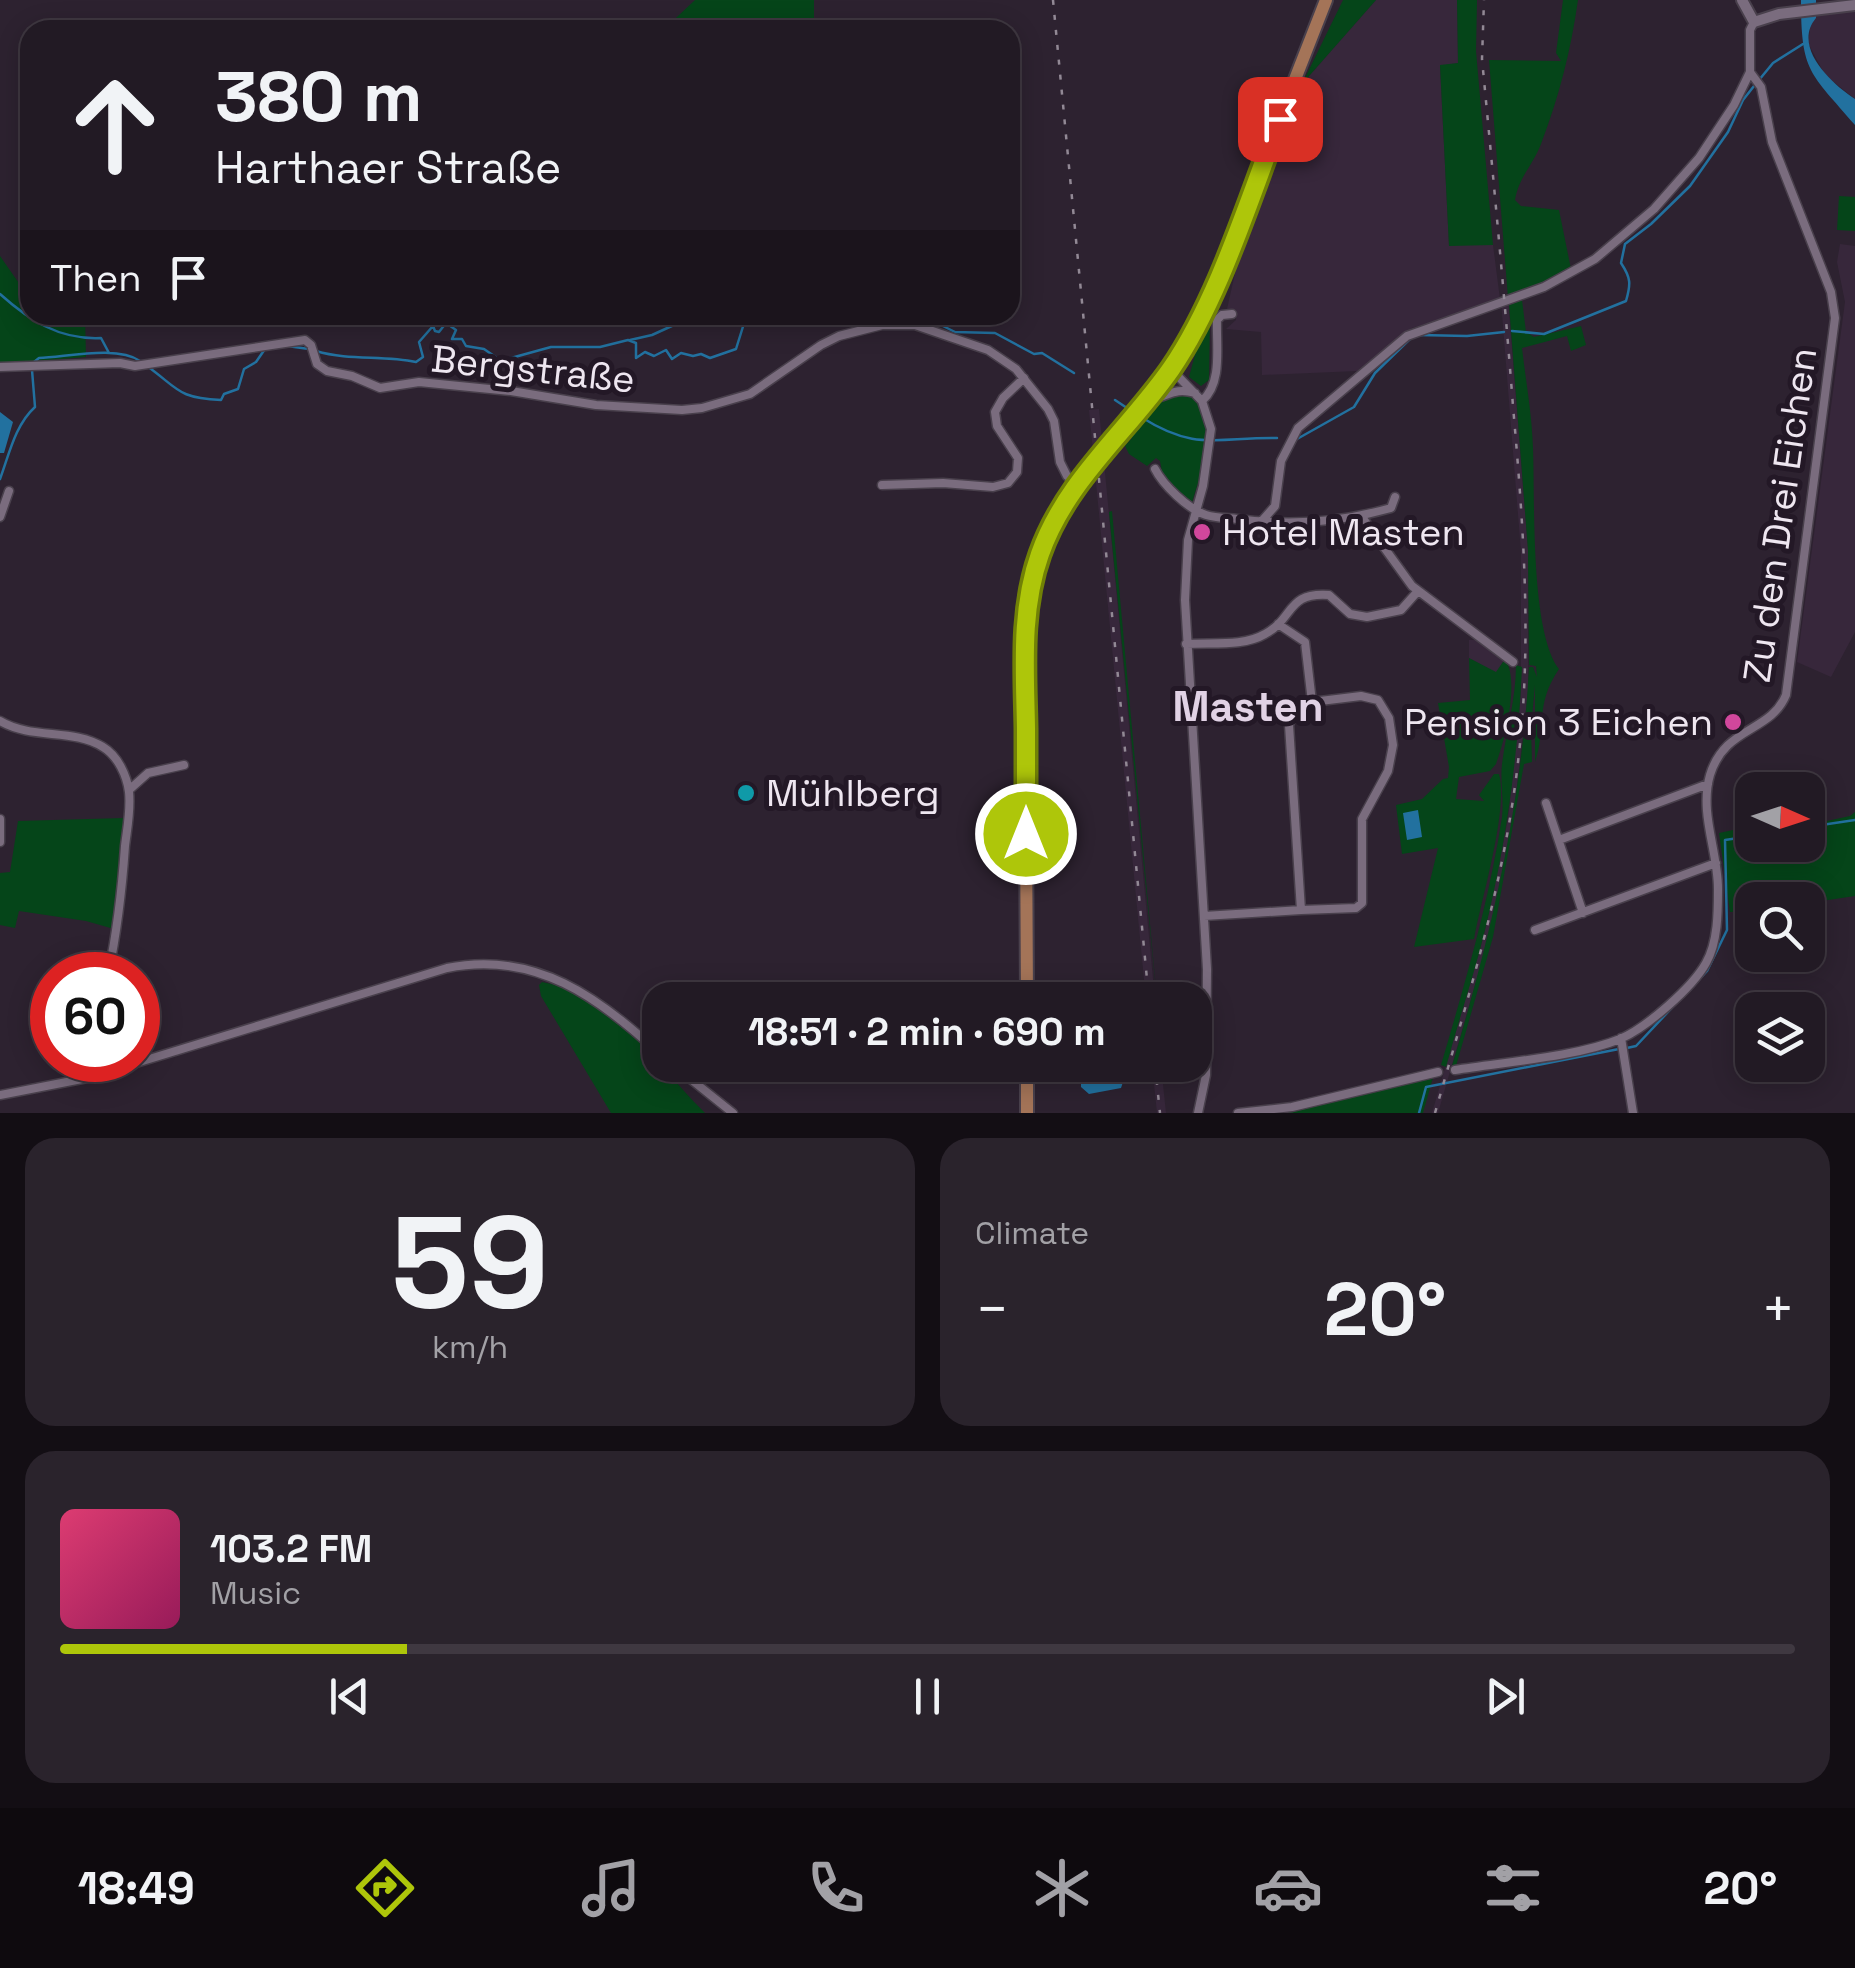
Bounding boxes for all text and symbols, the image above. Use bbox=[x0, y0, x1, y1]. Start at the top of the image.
text: 380 m bbox=[215, 52, 422, 141]
icon: ahead bbox=[50, 60, 180, 190]
pin bbox=[1238, 77, 1323, 162]
icon: arrive bbox=[1253, 92, 1308, 147]
text: Harthaer Straße bbox=[215, 139, 561, 196]
icon: arrive bbox=[161, 250, 216, 305]
text: Then bbox=[50, 254, 141, 302]
street label: Bergstraße bbox=[429, 334, 637, 404]
street label: Zu den Drei Eichen bbox=[1733, 344, 1827, 686]
place label: Hotel Masten bbox=[1222, 508, 1465, 556]
marker: Hotel Masten bbox=[1191, 521, 1213, 543]
district label: Masten bbox=[1172, 680, 1324, 733]
place label: Pension 3 Eichen bbox=[1404, 698, 1713, 746]
marker: Pension 3 Eichen bbox=[1722, 711, 1744, 733]
place label: Mühlberg bbox=[766, 769, 940, 817]
north arrow bbox=[1735, 772, 1825, 862]
map controls bbox=[1735, 772, 1825, 1082]
marker: Mühlberg bbox=[735, 782, 757, 804]
position arrow bbox=[974, 782, 1078, 886]
button: search bbox=[1735, 882, 1825, 972]
speed limit sign: 60 bbox=[30, 952, 160, 1082]
button: layers bbox=[1735, 992, 1825, 1082]
text: 18:51 · 2 min · 690 m bbox=[748, 1008, 1106, 1056]
text: 59 bbox=[391, 1179, 549, 1345]
text: Climate bbox=[975, 1213, 1089, 1253]
text: 20° bbox=[1324, 1261, 1446, 1357]
text: − bbox=[975, 1274, 1009, 1344]
text: + bbox=[1761, 1274, 1795, 1344]
text: km/h bbox=[432, 1327, 508, 1367]
text: 103.2 FM bbox=[210, 1525, 372, 1573]
text: Music bbox=[210, 1573, 301, 1613]
icon: previous bbox=[322, 1669, 377, 1724]
icon: pause bbox=[900, 1669, 955, 1724]
icon: next bbox=[1478, 1669, 1533, 1724]
icon: directions bbox=[350, 1853, 420, 1923]
icon: music bbox=[576, 1853, 646, 1923]
icon: phone bbox=[801, 1853, 871, 1923]
icon: climate bbox=[1027, 1853, 1097, 1923]
icon: car bbox=[1253, 1853, 1323, 1923]
icon: filters bbox=[1478, 1853, 1548, 1923]
text: 18:49 bbox=[78, 1860, 195, 1917]
text: 20° bbox=[1704, 1860, 1777, 1917]

